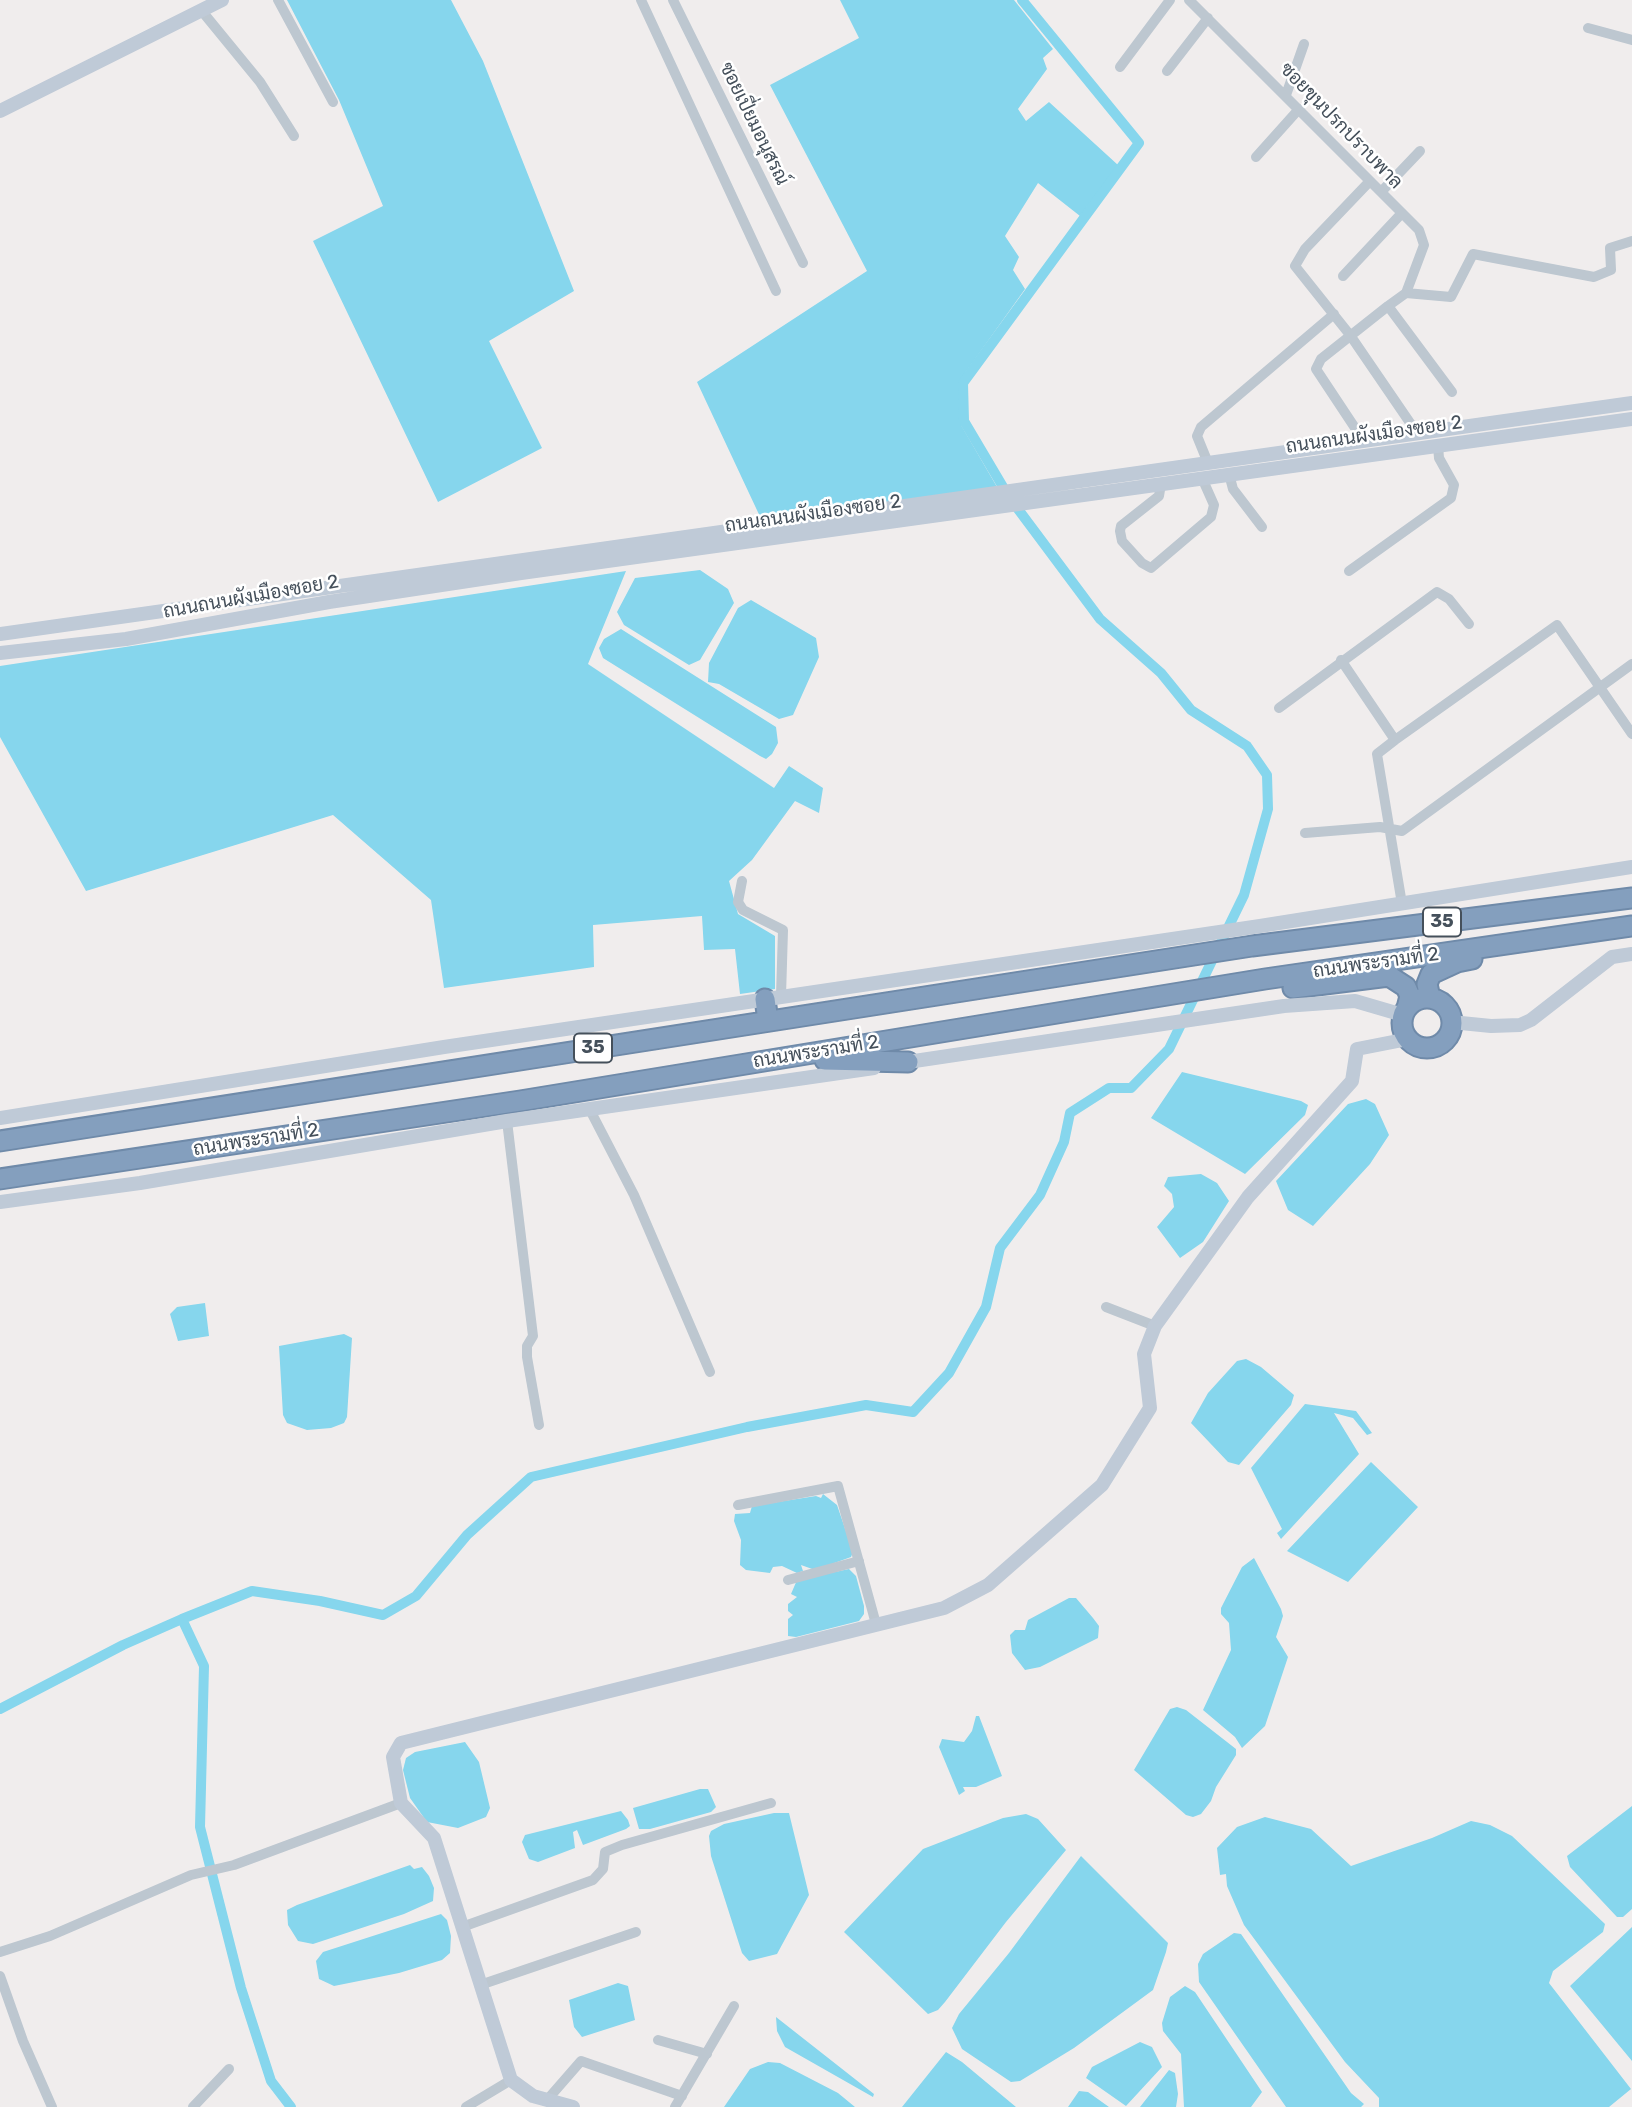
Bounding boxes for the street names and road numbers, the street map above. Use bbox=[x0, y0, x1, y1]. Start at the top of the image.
street label: ซอยขุนปรกปราบพาล bbox=[1275, 58, 1407, 194]
street label: ซอยเปี่ยมอนุสรณ์ bbox=[714, 59, 794, 189]
street label: ถนนถนนผังเมืองซอย 2 bbox=[1284, 411, 1464, 459]
street label: ถนนถนนผังเมืองซอย 2 bbox=[723, 490, 903, 538]
street label: ถนนถนนผังเมืองซอย 2 bbox=[161, 570, 341, 624]
road number: 35 bbox=[1423, 908, 1461, 937]
street label: ถนนพระรามที่ 2 bbox=[1312, 943, 1440, 983]
street label: ถนนพระรามที่ 2 bbox=[752, 1031, 880, 1073]
road number: 35 bbox=[574, 1034, 612, 1063]
street label: ถนนพระรามที่ 2 bbox=[192, 1119, 320, 1161]

